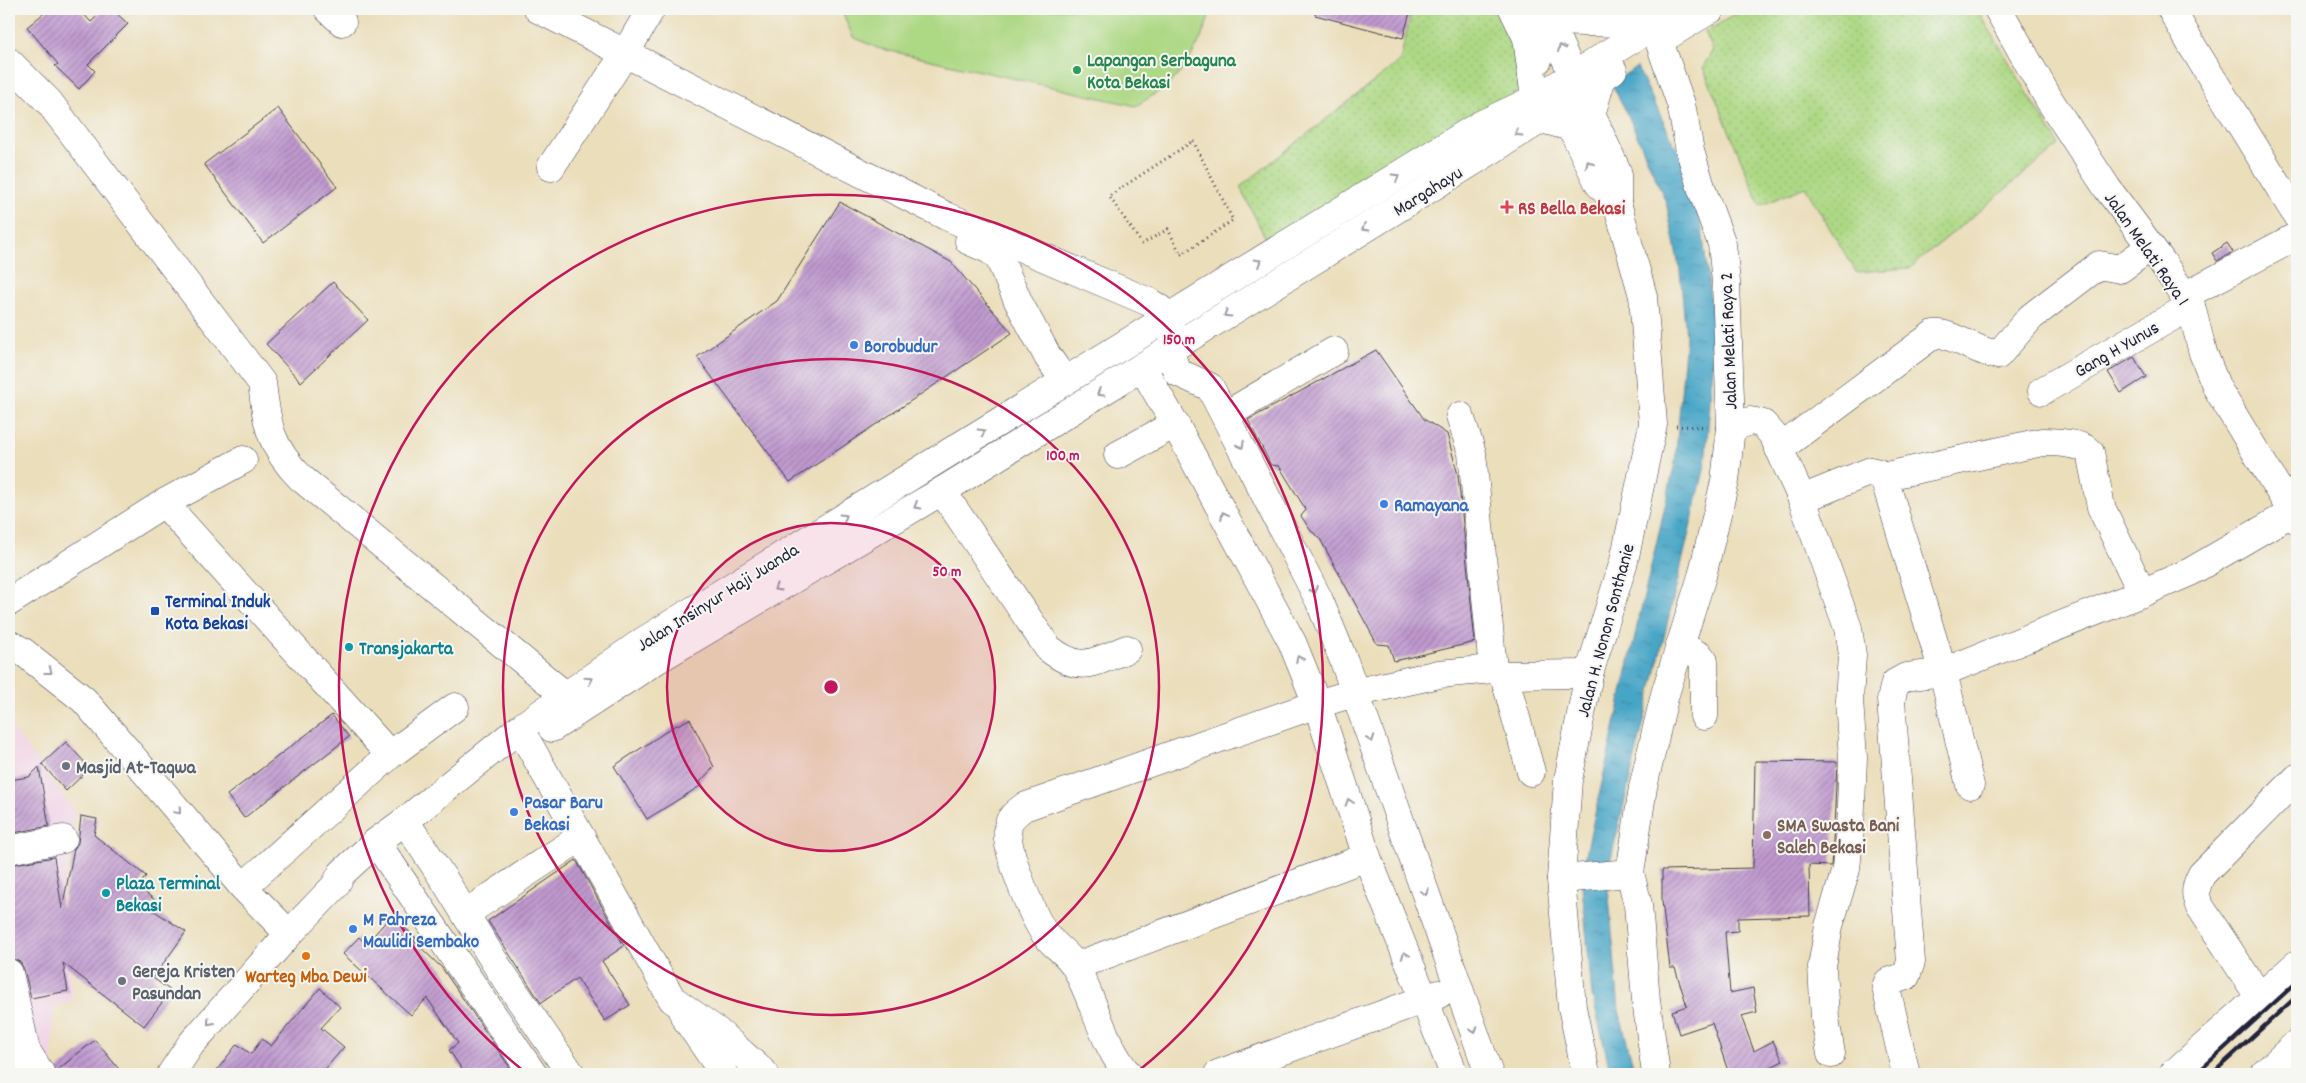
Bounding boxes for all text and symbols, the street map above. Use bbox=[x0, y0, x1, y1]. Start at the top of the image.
one-way arrow bbox=[1557, 44, 1567, 53]
place label: Lapangan Serbaguna Kota Bekasi bbox=[1087, 49, 1237, 98]
marker: Lapangan Serbaguna Kota Bekasi bbox=[1071, 64, 1083, 76]
one-way arrow bbox=[1514, 127, 1523, 137]
one-way arrow bbox=[1585, 160, 1595, 169]
street label: Margahayu bbox=[1389, 161, 1469, 225]
one-way arrow bbox=[1391, 173, 1400, 183]
street label: Jalan Melati Raya 1 bbox=[2096, 188, 2194, 312]
place label: RS Bella Bekasi bbox=[1518, 197, 1626, 224]
marker: RS Bella Bekasi bbox=[1500, 200, 1514, 214]
one-way arrow bbox=[1362, 222, 1371, 232]
one-way arrow bbox=[1252, 259, 1262, 268]
street label: Jalan Melati Raya 2 bbox=[1715, 272, 1746, 410]
one-way arrow bbox=[1223, 308, 1232, 318]
street label: Gang H Yunus bbox=[2070, 316, 2165, 386]
text: 150 m bbox=[1163, 330, 1195, 352]
place label: Borobudur bbox=[864, 335, 938, 362]
marker: Borobudur bbox=[848, 339, 860, 351]
one-way arrow bbox=[1097, 387, 1106, 396]
one-way arrow bbox=[977, 429, 986, 439]
one-way arrow bbox=[1235, 439, 1245, 448]
text: 100 m bbox=[1046, 446, 1080, 468]
place label: Ramayana bbox=[1394, 494, 1470, 521]
marker: Ramayana bbox=[1378, 498, 1390, 510]
one-way arrow bbox=[914, 499, 923, 509]
one-way arrow bbox=[1220, 511, 1230, 520]
one-way arrow bbox=[838, 514, 847, 524]
street label: Jalan Insinyur Haji Juanda bbox=[633, 537, 806, 660]
street label: Jalan H. Nonon Sonthanie bbox=[1571, 541, 1644, 721]
text: 50 m bbox=[933, 562, 961, 584]
one-way arrow bbox=[774, 582, 783, 592]
one-way arrow bbox=[1308, 585, 1318, 594]
place label: Terminal Induk Kota Bekasi bbox=[165, 590, 271, 639]
marker: Terminal Induk Kota Bekasi bbox=[149, 605, 161, 617]
place label: Transjakarta bbox=[359, 637, 454, 664]
marker: Transjakarta bbox=[343, 641, 355, 653]
one-way arrow bbox=[1295, 655, 1306, 664]
one-way arrow bbox=[43, 665, 53, 674]
one-way arrow bbox=[583, 677, 592, 686]
centre of rings bbox=[822, 678, 840, 696]
one-way arrow bbox=[1365, 734, 1375, 743]
place label: Masjid At-Taqwa bbox=[76, 756, 197, 783]
marker: Masjid At-Taqwa bbox=[60, 760, 72, 772]
place label: Pasar Baru Bekasi bbox=[524, 791, 603, 840]
one-way arrow bbox=[1345, 798, 1355, 807]
one-way arrow bbox=[172, 806, 181, 815]
marker: Pasar Baru Bekasi bbox=[508, 806, 520, 818]
place label: SMA Swasta Bani Saleh Bekasi bbox=[1777, 814, 1900, 863]
marker: SMA Swasta Bani Saleh Bekasi bbox=[1761, 829, 1773, 841]
place label: Plaza Terminal Bekasi bbox=[116, 872, 221, 921]
marker: Plaza Terminal Bekasi bbox=[100, 887, 112, 899]
one-way arrow bbox=[1419, 887, 1429, 896]
place label: M Fahreza Maulidi Sembako bbox=[363, 908, 480, 957]
marker: M Fahreza Maulidi Sembako bbox=[347, 923, 359, 935]
marker: Warteg Mba Dewi bbox=[300, 950, 312, 962]
one-way arrow bbox=[1401, 951, 1411, 959]
place label: Gereja Kristen Pasundan bbox=[132, 960, 235, 1009]
place label: Warteg Mba Dewi bbox=[245, 965, 367, 992]
marker: Gereja Kristen Pasundan bbox=[116, 975, 128, 987]
one-way arrow bbox=[207, 1016, 216, 1025]
one-way arrow bbox=[1468, 1025, 1478, 1034]

